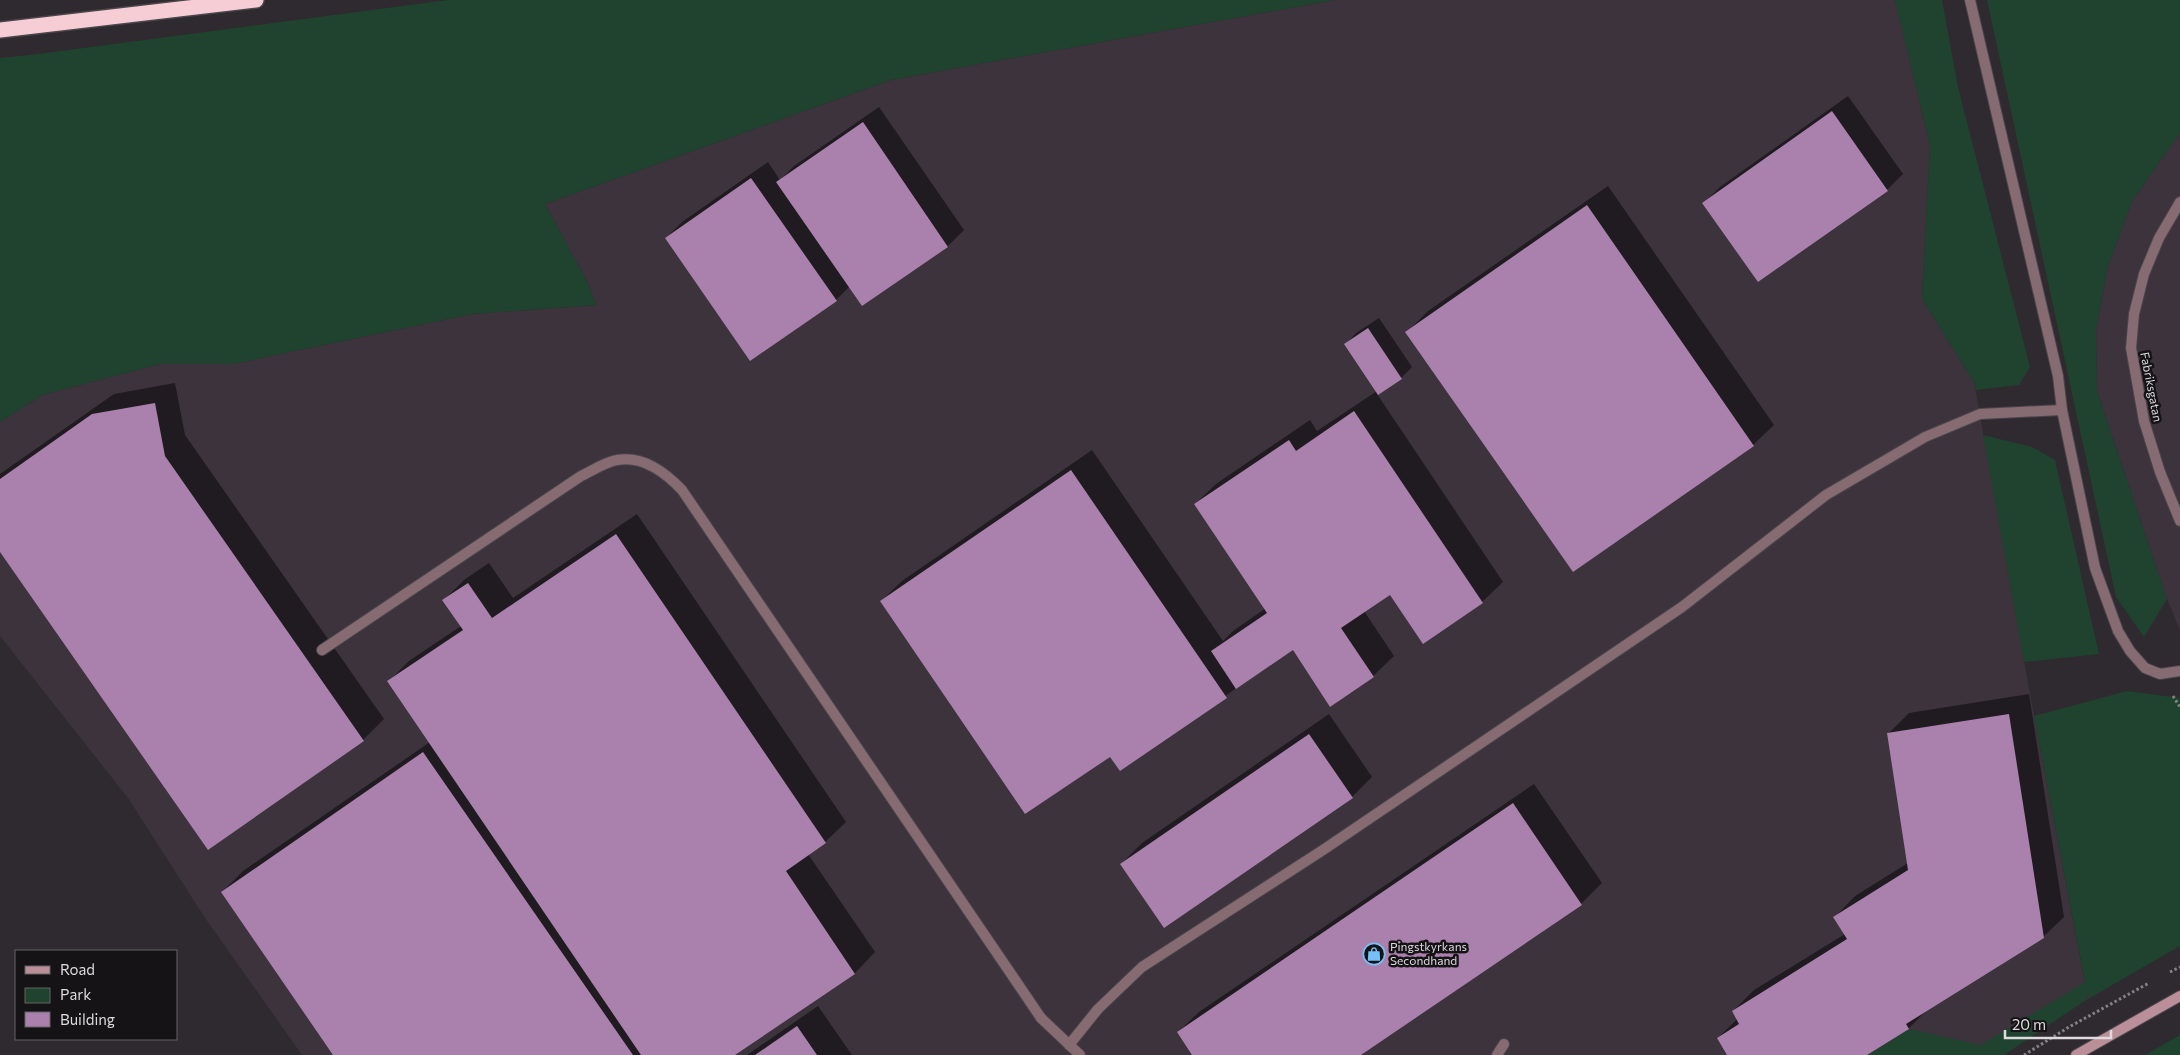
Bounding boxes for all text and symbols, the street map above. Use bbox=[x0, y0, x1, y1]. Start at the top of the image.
street label: Fabriksgatan bbox=[2138, 351, 2166, 423]
place label: Pingstkyrkans Secondhand bbox=[1390, 939, 1467, 967]
shop icon: Pingstkyrkans Secondhand bbox=[1362, 942, 1386, 966]
legend bbox=[15, 950, 178, 1040]
text: Road bbox=[60, 960, 95, 978]
text: Park bbox=[60, 985, 91, 1003]
scale bar bbox=[2005, 1008, 2111, 1040]
text: Building bbox=[60, 1010, 115, 1028]
text: 20 m bbox=[2012, 1015, 2046, 1033]

